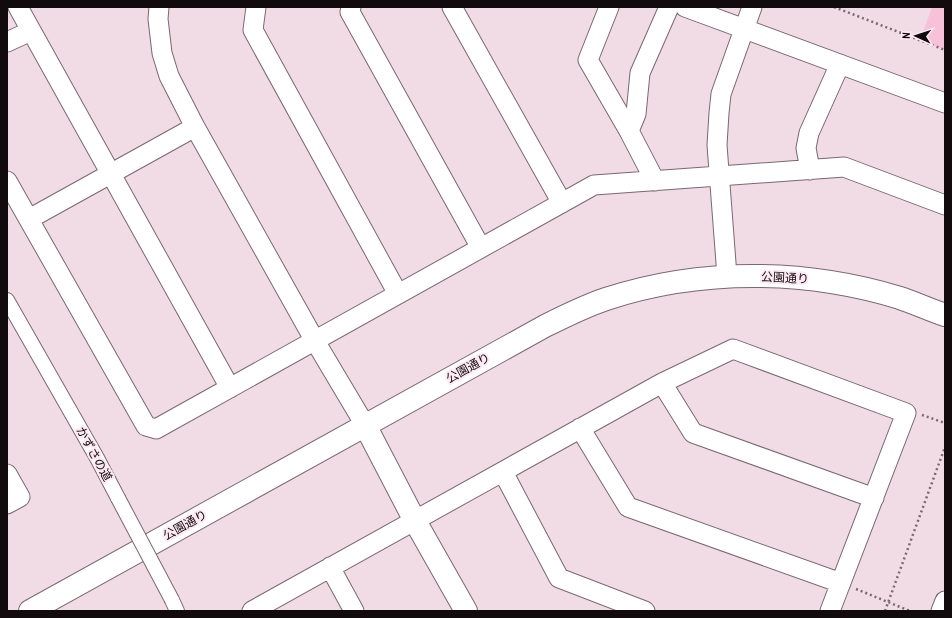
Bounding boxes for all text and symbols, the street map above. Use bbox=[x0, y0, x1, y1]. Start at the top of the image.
north arrow bbox=[896, 16, 936, 56]
text: N bbox=[899, 32, 913, 39]
street label: 公園通り bbox=[761, 269, 809, 287]
street label: 公園通り bbox=[443, 349, 493, 387]
street label: かずさの道 bbox=[72, 424, 116, 484]
street label: 公園通り bbox=[160, 506, 210, 544]

